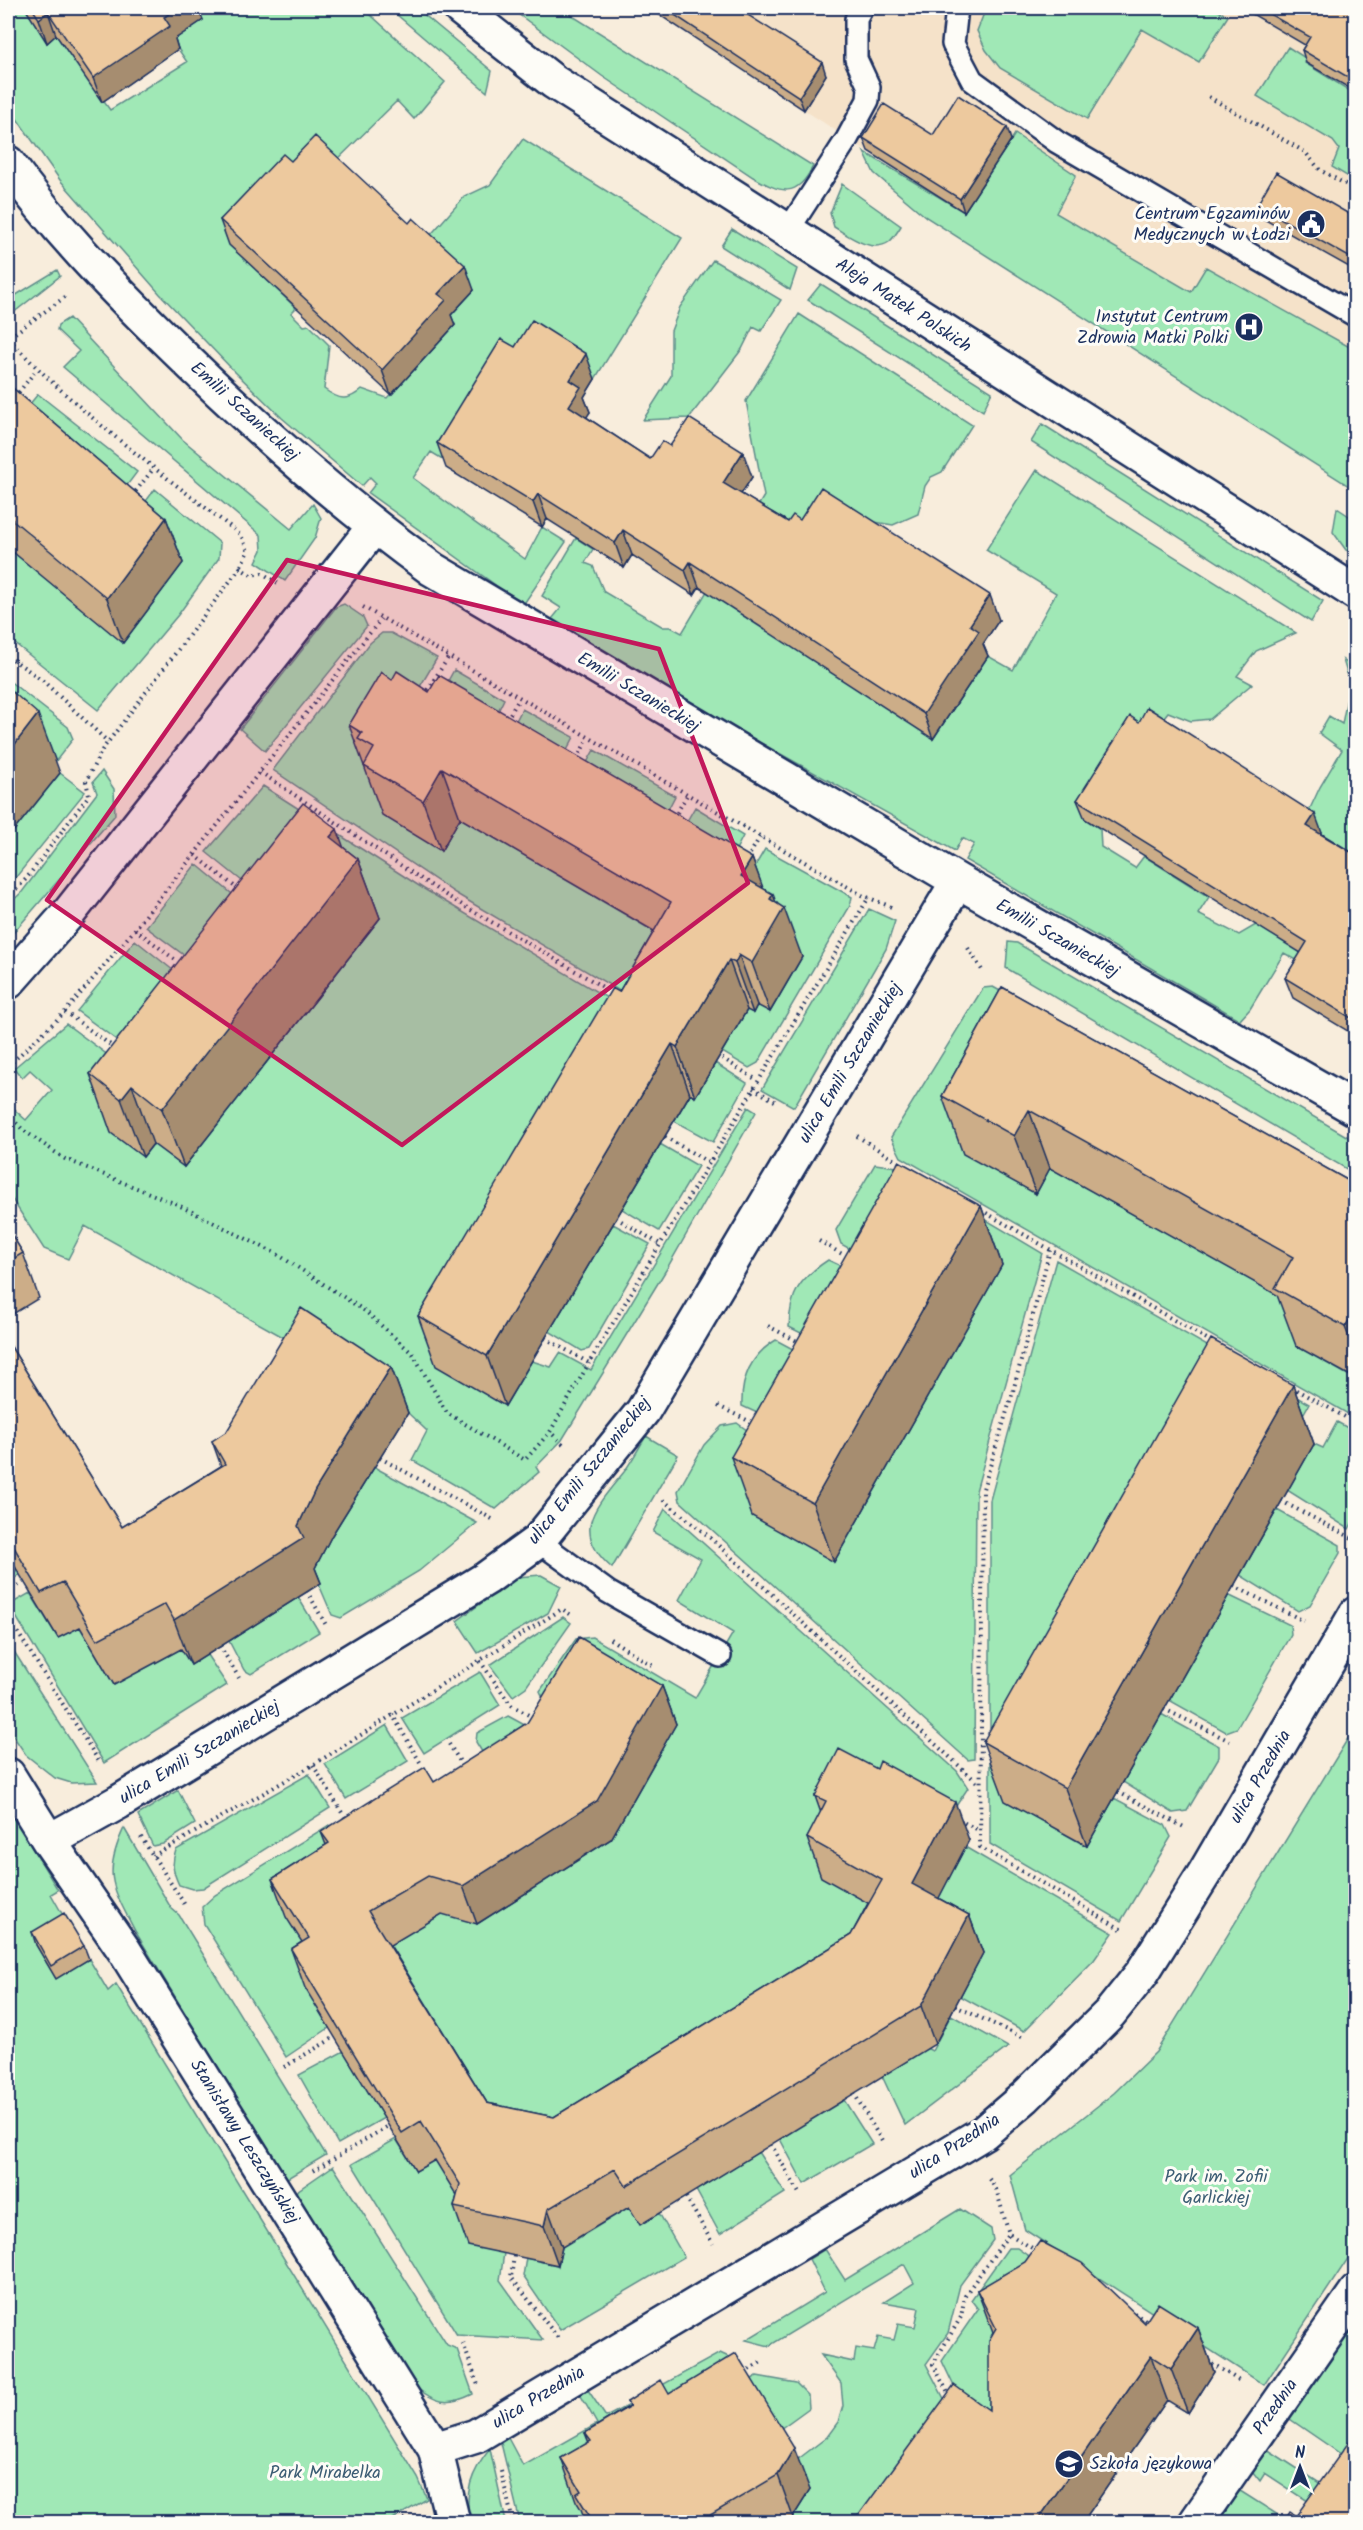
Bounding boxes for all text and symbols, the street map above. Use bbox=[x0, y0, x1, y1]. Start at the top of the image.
place label: Centrum Egzaminów Medycznych w Łodzi bbox=[1134, 200, 1291, 250]
public building icon: Centrum Egzaminów Medycznych w Łodzi bbox=[1295, 208, 1327, 240]
street label: Aleja Matek Polskich bbox=[829, 251, 977, 361]
place label: Instytut Centrum Zdrowia Matki Polki bbox=[1077, 303, 1229, 353]
hospital icon: Instytut Centrum Zdrowia Matki Polki bbox=[1233, 311, 1265, 343]
street label: Emilii Sczanieckiej bbox=[183, 355, 306, 470]
street label: Emilii Sczanieckiej bbox=[571, 645, 706, 742]
street label: Emilii Sczanieckiej bbox=[990, 892, 1126, 987]
street label: ulica Emili Szczanieckiej bbox=[791, 976, 911, 1149]
street label: ulica Emili Szczanieckiej bbox=[521, 1390, 660, 1551]
street label: ulica Emili Szczanieckiej bbox=[114, 1693, 287, 1813]
street label: ulica Przednia bbox=[1222, 1725, 1300, 1829]
street label: Stanisławy Leszczyńskiej bbox=[181, 2054, 307, 2231]
street label: ulica Przednia bbox=[903, 2106, 1007, 2188]
park label: Park im. Zofii Garlickiej bbox=[1164, 2163, 1268, 2213]
street label: ulica Przednia bbox=[487, 2359, 591, 2437]
street label: Przednia bbox=[1246, 2373, 1306, 2441]
north arrow bbox=[1270, 2437, 1330, 2497]
text: N bbox=[1295, 2441, 1305, 2466]
school or university icon: Szkoła językowa bbox=[1053, 2448, 1085, 2480]
place label: Szkoła językowa bbox=[1090, 2450, 1212, 2479]
park label: Park Mirabelka bbox=[269, 2459, 381, 2488]

